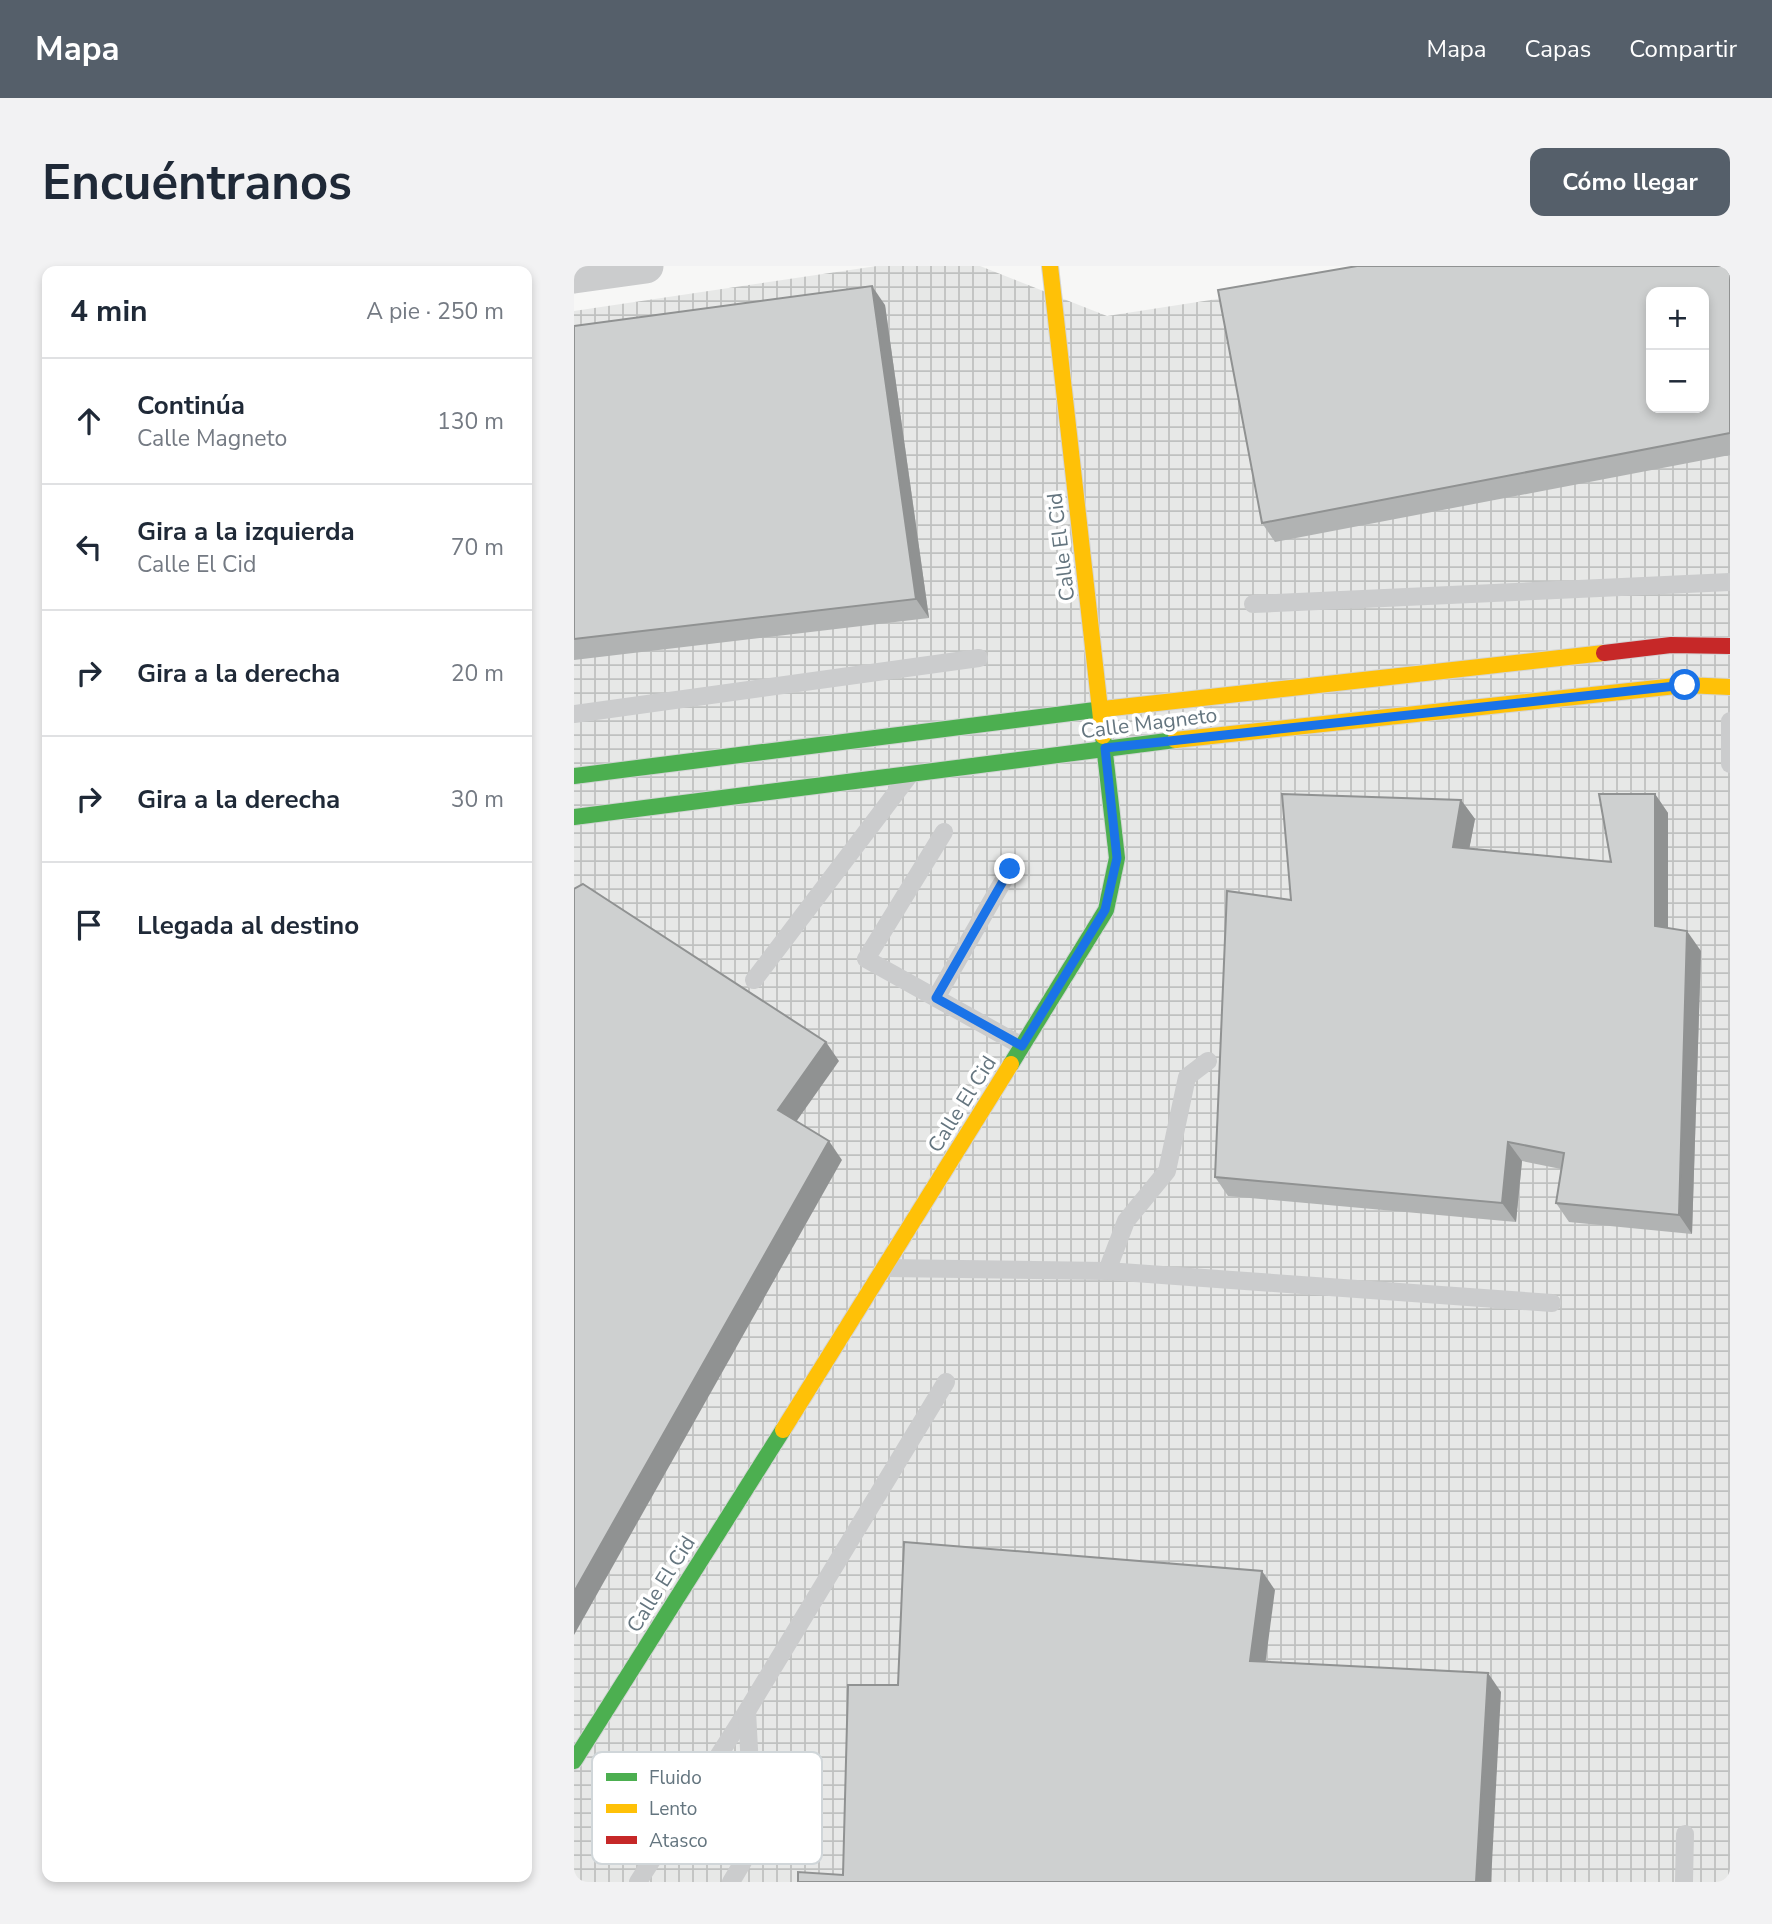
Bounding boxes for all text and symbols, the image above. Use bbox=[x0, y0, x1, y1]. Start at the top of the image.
text: Mapa bbox=[35, 27, 120, 72]
text: Mapa bbox=[1427, 33, 1487, 65]
text: Capas bbox=[1525, 33, 1591, 65]
text: Compartir bbox=[1629, 33, 1737, 65]
button: Cómo llegar bbox=[1530, 148, 1730, 216]
text: Encuéntranos bbox=[42, 149, 352, 216]
map controls bbox=[1646, 287, 1709, 413]
button: + bbox=[1646, 287, 1709, 350]
text: 4 min bbox=[70, 291, 148, 332]
text: A pie · 250 m bbox=[366, 296, 504, 327]
button: − bbox=[1646, 350, 1709, 413]
text: Continúa bbox=[137, 388, 245, 423]
icon: ahead bbox=[70, 402, 108, 440]
text: 130 m bbox=[437, 406, 504, 437]
text: Calle Magneto bbox=[137, 423, 287, 454]
street label: Calle El Cid bbox=[1040, 491, 1082, 603]
text: Gira a la izquierda bbox=[137, 514, 355, 549]
icon: left bbox=[70, 528, 108, 566]
text: 70 m bbox=[451, 532, 504, 563]
text: Calle El Cid bbox=[137, 549, 256, 580]
icon: right bbox=[70, 654, 108, 692]
text: Gira a la derecha bbox=[137, 656, 340, 691]
text: 20 m bbox=[451, 658, 504, 689]
route start bbox=[1669, 669, 1700, 700]
street label: Calle Magneto bbox=[1079, 701, 1219, 745]
icon: right bbox=[70, 780, 108, 818]
text: Gira a la derecha bbox=[137, 782, 340, 817]
text: 30 m bbox=[451, 784, 504, 815]
route end bbox=[994, 853, 1025, 884]
icon: arrive bbox=[70, 906, 108, 944]
text: Llegada al destino bbox=[137, 908, 359, 943]
street label: Calle El Cid bbox=[921, 1050, 1003, 1158]
street label: Calle El Cid bbox=[620, 1530, 702, 1638]
legend bbox=[592, 1752, 822, 1864]
text: Fluido bbox=[649, 1765, 702, 1791]
text: Lento bbox=[649, 1796, 697, 1822]
text: Atasco bbox=[649, 1828, 708, 1854]

